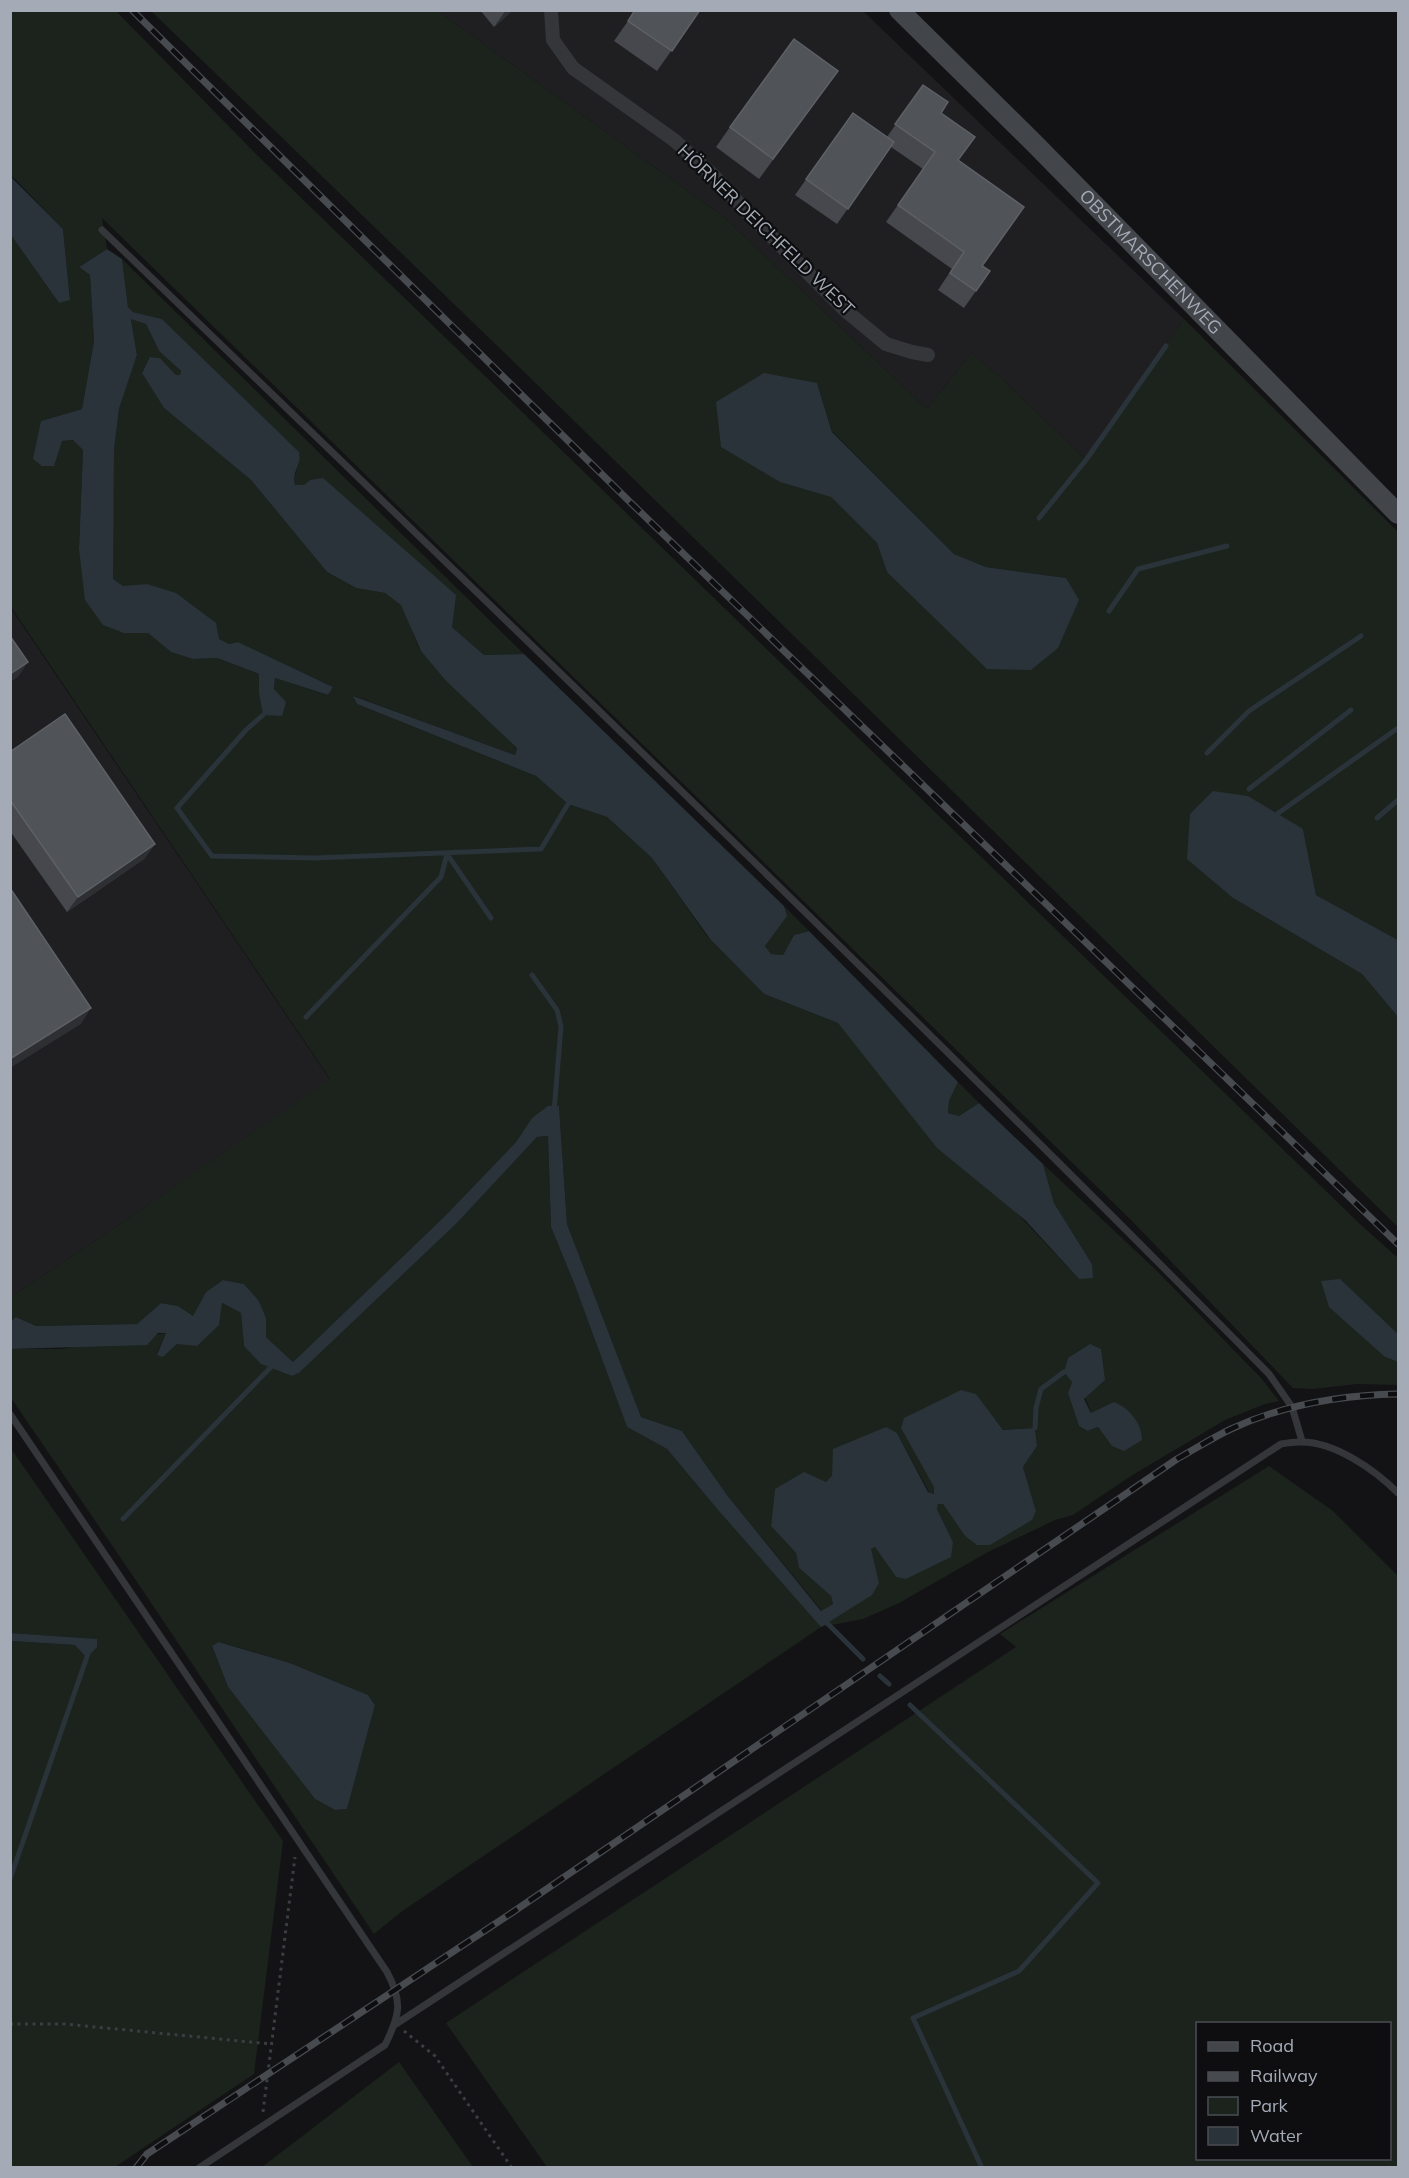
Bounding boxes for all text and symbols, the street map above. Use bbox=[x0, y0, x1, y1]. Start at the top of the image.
street label: HÖRNER DEICHFELD WEST bbox=[673, 139, 860, 320]
street label: OBSTMARSCHENWEG bbox=[1075, 184, 1227, 339]
legend bbox=[1196, 2022, 1391, 2160]
text: Road bbox=[1250, 2034, 1294, 2057]
text: Railway bbox=[1250, 2064, 1318, 2087]
text: Park bbox=[1250, 2094, 1289, 2117]
text: Water bbox=[1250, 2124, 1303, 2147]

